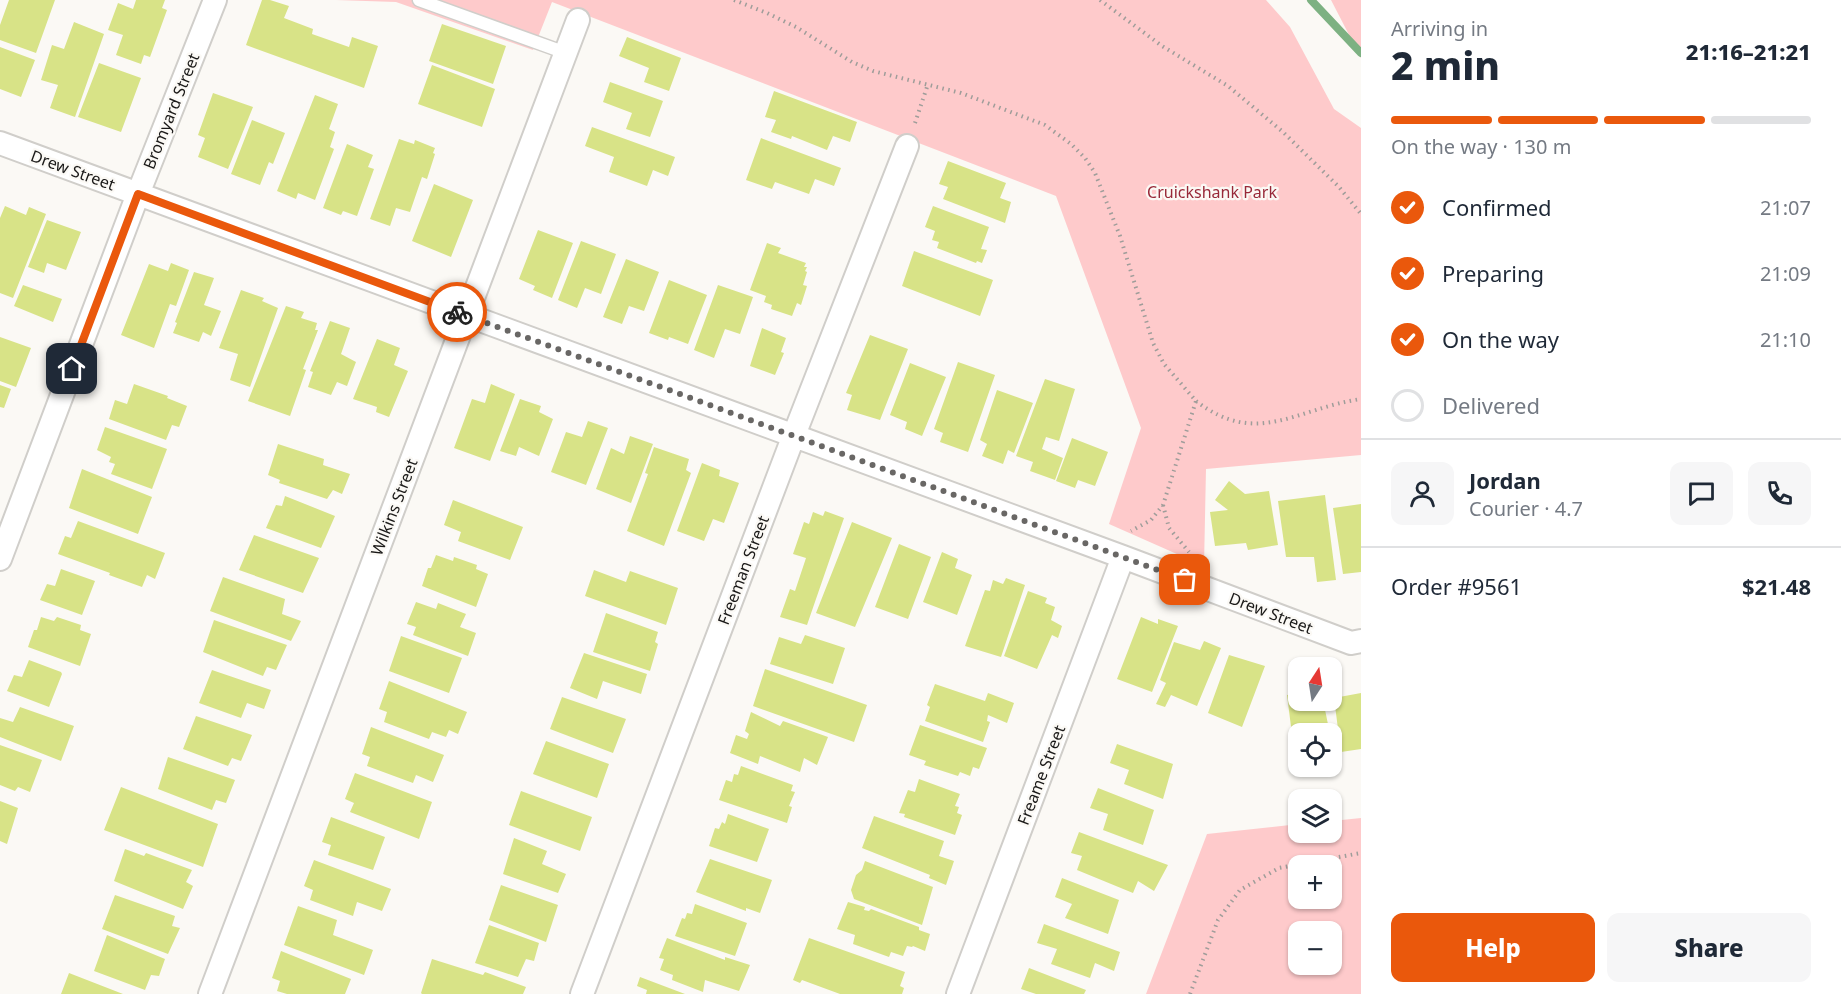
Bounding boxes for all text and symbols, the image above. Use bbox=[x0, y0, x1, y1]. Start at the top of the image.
text: Arriving in bbox=[1391, 15, 1488, 42]
text: 21:16–21:21 bbox=[1686, 36, 1811, 66]
text: 2 min bbox=[1391, 38, 1500, 91]
street label: Bromyard Street bbox=[138, 49, 204, 172]
text: On the way · 130 m bbox=[1391, 133, 1571, 160]
street label: Drew Street bbox=[28, 145, 118, 195]
park label: Cruickshank Park bbox=[1147, 181, 1277, 203]
icon: check bbox=[1391, 191, 1424, 224]
text: Confirmed bbox=[1442, 192, 1552, 222]
text: 21:07 bbox=[1760, 194, 1811, 221]
icon: check bbox=[1391, 257, 1424, 290]
text: Preparing bbox=[1442, 258, 1544, 288]
text: 21:09 bbox=[1760, 260, 1811, 287]
courier bbox=[427, 282, 487, 342]
icon: bike bbox=[441, 296, 474, 329]
icon: check bbox=[1391, 323, 1424, 356]
text: On the way bbox=[1442, 324, 1559, 354]
text: 21:10 bbox=[1760, 326, 1811, 353]
pin bbox=[46, 343, 97, 394]
icon: home bbox=[55, 352, 88, 385]
text: Delivered bbox=[1442, 390, 1540, 420]
street label: Wilkins Street bbox=[365, 455, 423, 559]
button: person bbox=[1391, 462, 1454, 525]
button: chat bbox=[1670, 462, 1733, 525]
button: phone bbox=[1748, 462, 1811, 525]
text: Jordan bbox=[1469, 465, 1541, 495]
text: Courier · 4.7 bbox=[1469, 495, 1583, 522]
street label: Freeman Street bbox=[712, 512, 774, 628]
pin bbox=[1159, 554, 1210, 605]
icon: bag bbox=[1168, 563, 1201, 596]
text: Order #9561 bbox=[1391, 571, 1522, 601]
text: $21.48 bbox=[1742, 571, 1811, 601]
street label: Drew Street bbox=[1226, 587, 1316, 639]
north arrow bbox=[1288, 657, 1342, 711]
map controls bbox=[1288, 657, 1342, 975]
street label: Freame Street bbox=[1012, 722, 1070, 828]
button: locate bbox=[1288, 723, 1342, 777]
button: layers bbox=[1288, 789, 1342, 843]
button: + bbox=[1288, 855, 1342, 909]
button: Help bbox=[1391, 913, 1595, 982]
button: Share bbox=[1607, 913, 1811, 982]
button: − bbox=[1288, 921, 1342, 975]

